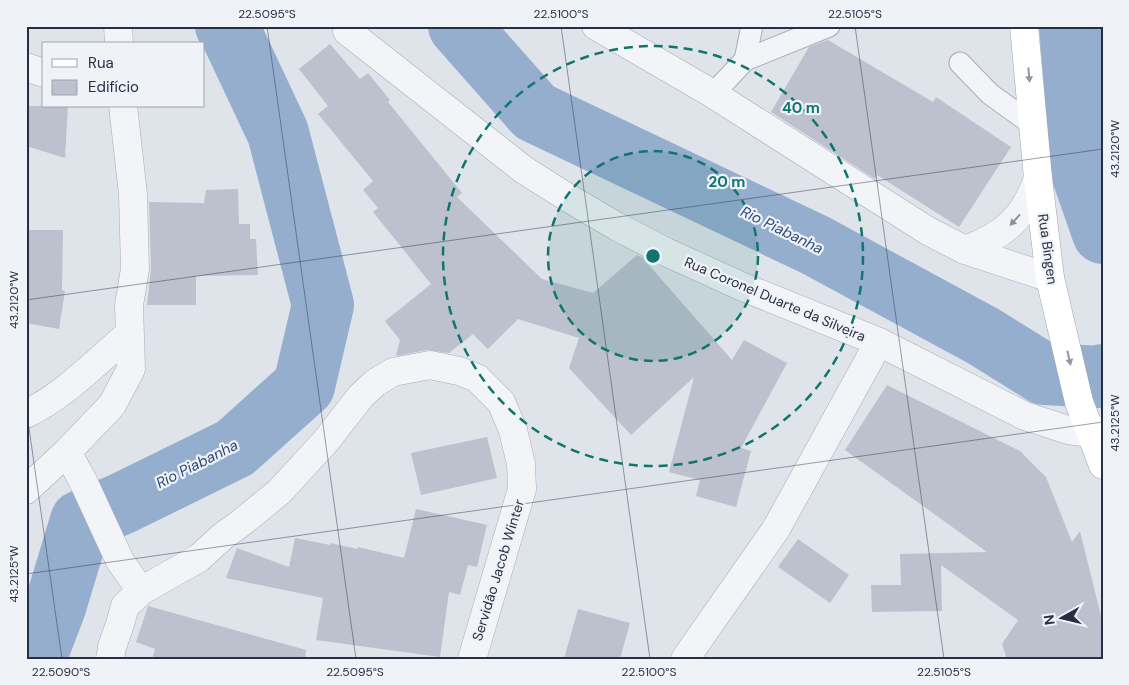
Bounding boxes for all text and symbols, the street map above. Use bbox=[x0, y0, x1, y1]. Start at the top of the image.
text: 22.5095°S bbox=[238, 6, 296, 22]
text: 22.5100°S bbox=[534, 6, 588, 22]
text: 22.5105°S bbox=[828, 6, 882, 22]
legend bbox=[42, 42, 205, 108]
text: Rua bbox=[88, 53, 114, 73]
one-way arrow bbox=[1025, 67, 1033, 83]
text: Edifício bbox=[88, 77, 139, 97]
text: 40 m bbox=[782, 98, 820, 118]
text: 43.2120°W bbox=[1107, 120, 1123, 178]
text: 20 m bbox=[709, 172, 745, 192]
water label: Rio Piabanha bbox=[737, 201, 827, 259]
one-way arrow bbox=[1009, 213, 1021, 225]
street label: Rua Bingen bbox=[1034, 213, 1062, 285]
centre of rings bbox=[644, 247, 662, 265]
street label: Rua Coronel Duarte da Silveira bbox=[682, 253, 868, 345]
text: 43.2120°W bbox=[6, 271, 22, 329]
one-way arrow bbox=[1065, 350, 1073, 365]
text: 43.2125°W bbox=[1107, 394, 1123, 452]
water label: Rio Piabanha bbox=[153, 435, 241, 493]
street label: Servidão Jacob Winter bbox=[468, 497, 528, 643]
text: 43.2125°W bbox=[6, 545, 22, 603]
north arrow bbox=[1036, 592, 1086, 642]
text: N bbox=[1040, 613, 1059, 626]
text: 22.5090°S bbox=[32, 664, 90, 680]
text: 22.5095°S bbox=[326, 664, 384, 680]
text: 22.5100°S bbox=[622, 664, 676, 680]
text: 22.5105°S bbox=[917, 664, 971, 680]

